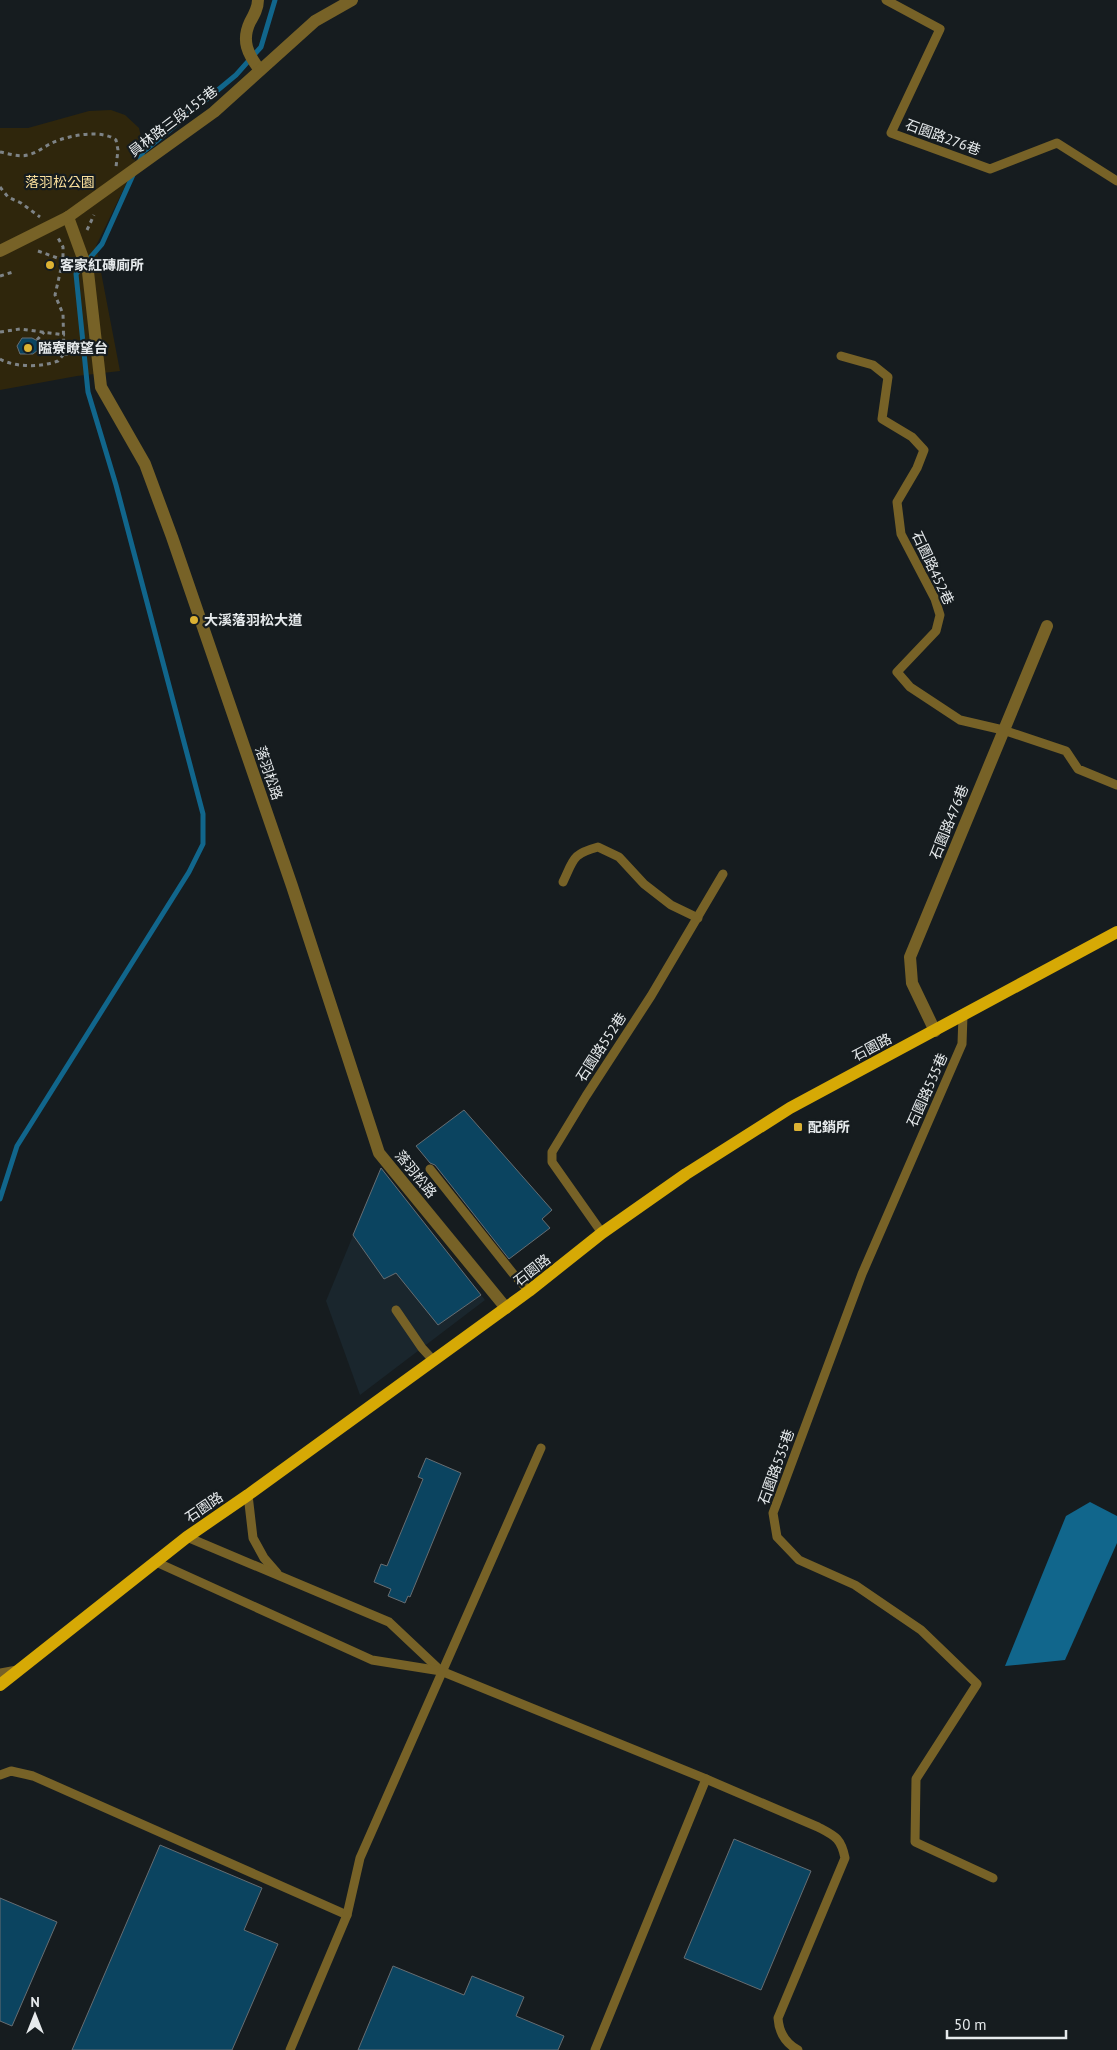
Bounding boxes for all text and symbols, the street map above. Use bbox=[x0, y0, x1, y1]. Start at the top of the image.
street label: 員林路三段155巷 bbox=[125, 82, 221, 160]
street label: 石園路276巷 bbox=[903, 115, 983, 159]
park label: 落羽松公園 bbox=[25, 173, 95, 191]
place label: 客家紅磚廁所 bbox=[60, 256, 144, 274]
marker: 客家紅磚廁所 bbox=[44, 259, 56, 271]
place label: 隘寮瞭望台 bbox=[38, 339, 108, 357]
marker: 隘寮瞭望台 bbox=[22, 342, 34, 354]
street label: 石園路452巷 bbox=[908, 528, 958, 608]
place label: 大溪落羽松大道 bbox=[204, 611, 303, 629]
marker: 大溪落羽松大道 bbox=[188, 614, 200, 626]
street label: 落羽松路 bbox=[251, 744, 287, 802]
street label: 石園路476巷 bbox=[926, 782, 972, 862]
street label: 石園路552巷 bbox=[572, 1009, 630, 1085]
street label: 石園路 bbox=[849, 1029, 895, 1065]
street label: 石園路535巷 bbox=[903, 1050, 951, 1130]
place label: 配銷所 bbox=[808, 1118, 850, 1136]
marker: 配銷所 bbox=[792, 1121, 804, 1133]
street label: 落羽松路 bbox=[391, 1147, 441, 1201]
street label: 石園路 bbox=[510, 1250, 554, 1290]
street label: 石園路535巷 bbox=[754, 1427, 798, 1507]
street label: 石園路 bbox=[182, 1488, 226, 1526]
north arrow bbox=[10, 1990, 60, 2040]
text: N bbox=[30, 1993, 40, 2011]
scale bar bbox=[947, 2008, 1066, 2040]
text: 50 m bbox=[954, 2015, 987, 2034]

